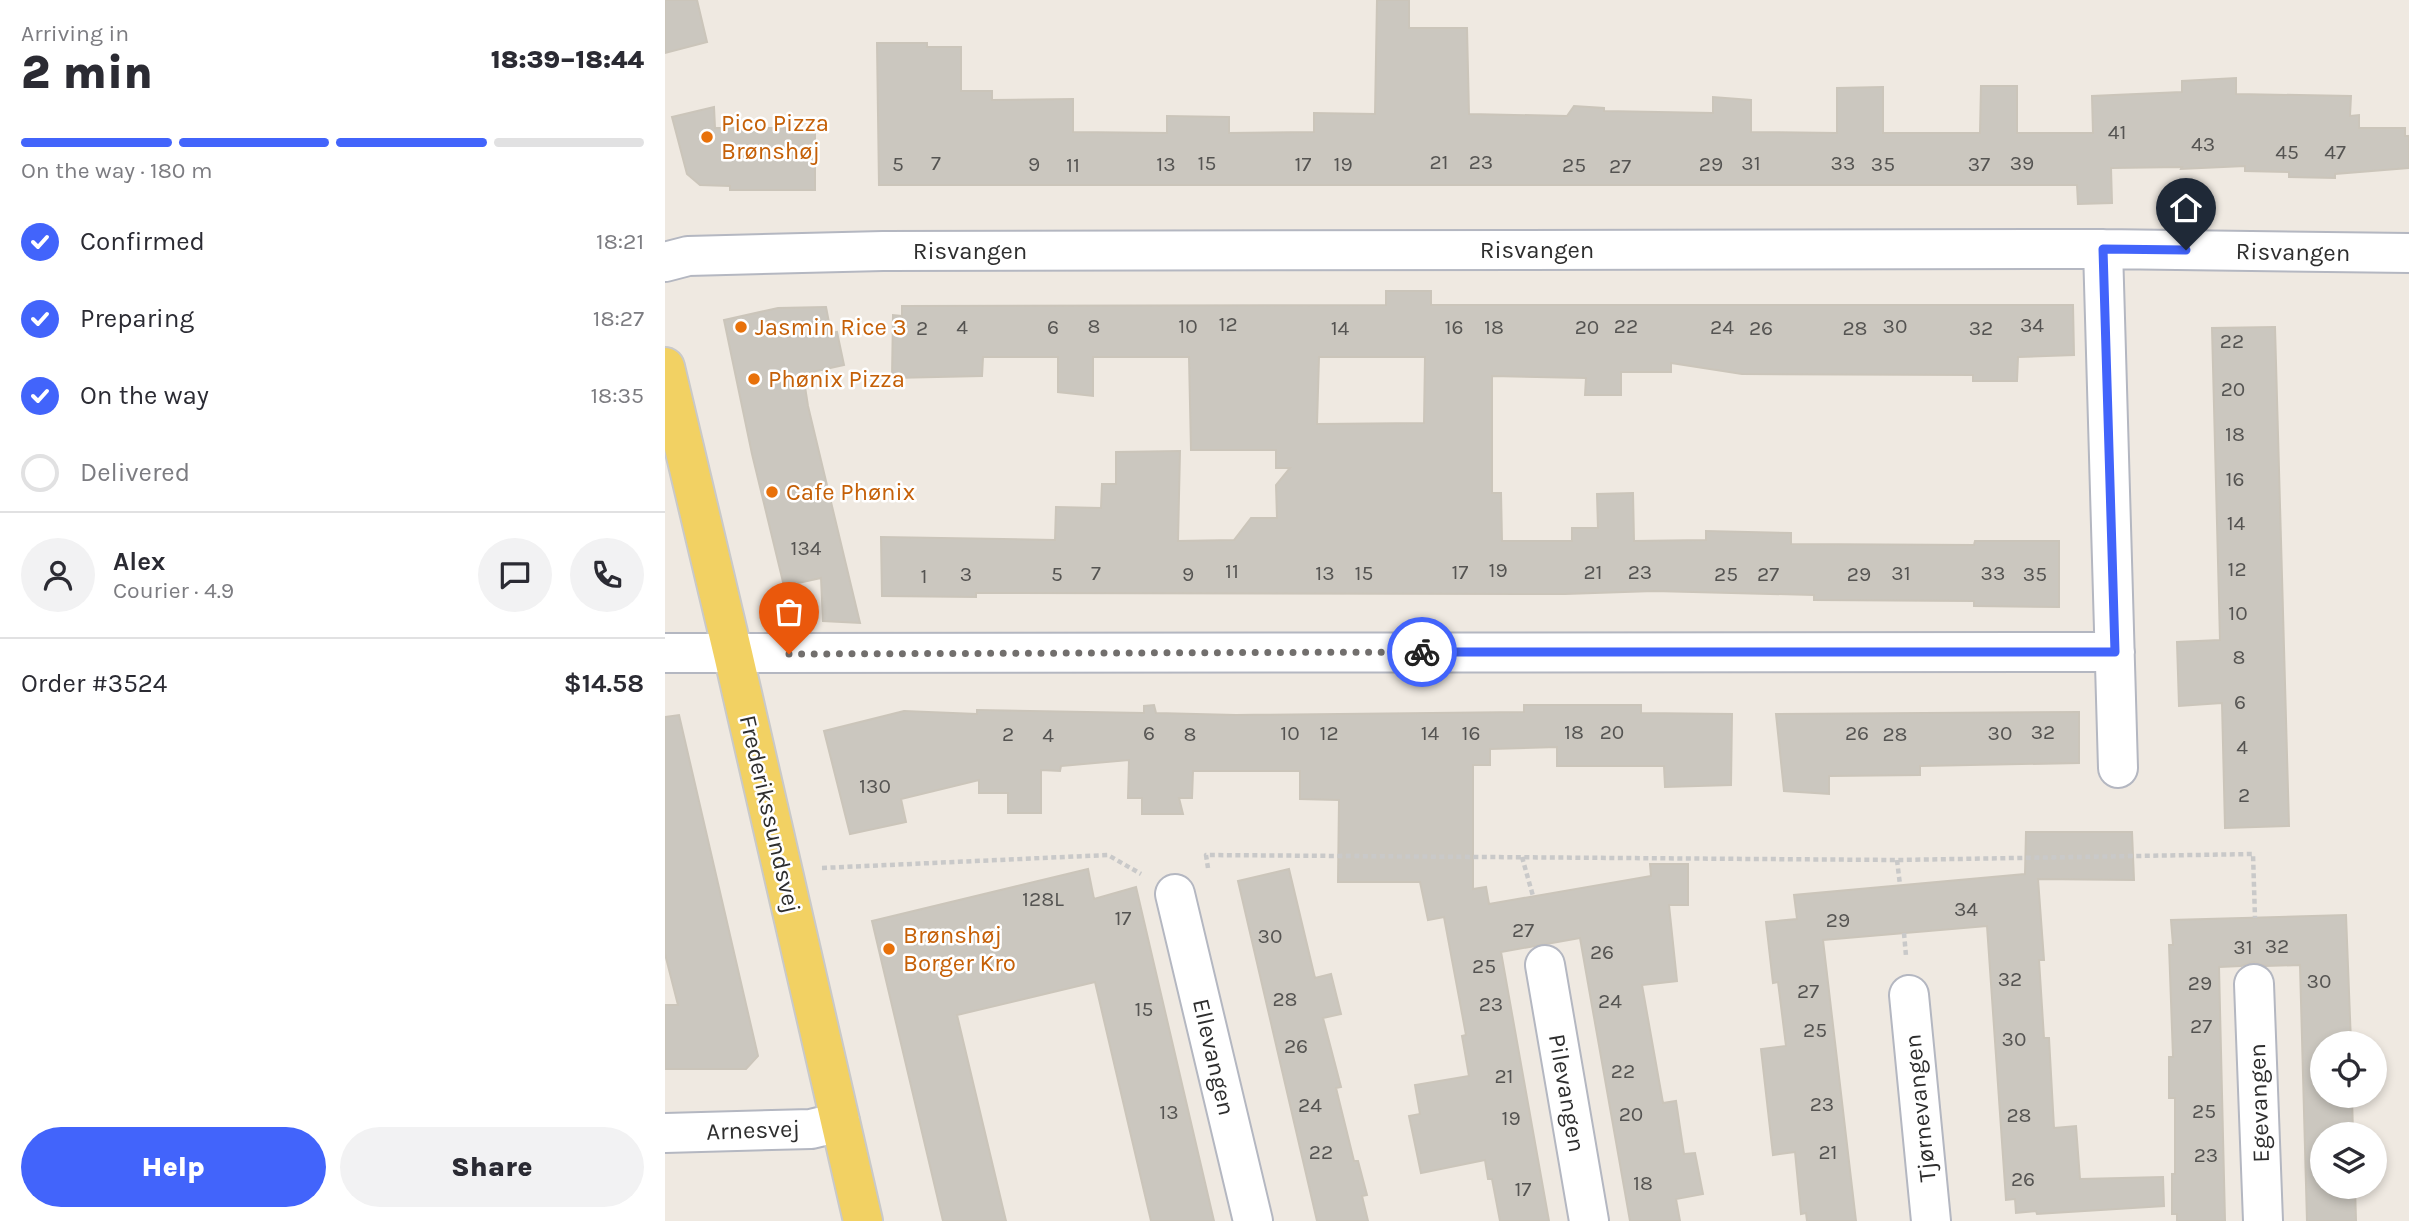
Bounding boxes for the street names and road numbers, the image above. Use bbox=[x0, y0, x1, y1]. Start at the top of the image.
street label: Risvangen bbox=[1480, 236, 1594, 264]
street label: Risvangen bbox=[913, 237, 1027, 265]
street label: Risvangen bbox=[2235, 237, 2351, 267]
street label: Frederikssundsvej bbox=[734, 712, 806, 916]
street label: Ellevangen bbox=[1187, 996, 1241, 1118]
street label: Pilevangen bbox=[1543, 1032, 1591, 1154]
street label: Tjørnevangen bbox=[1898, 1033, 1942, 1183]
street label: Egevangen bbox=[2243, 1043, 2275, 1163]
street label: Arnesvej bbox=[706, 1114, 800, 1146]

